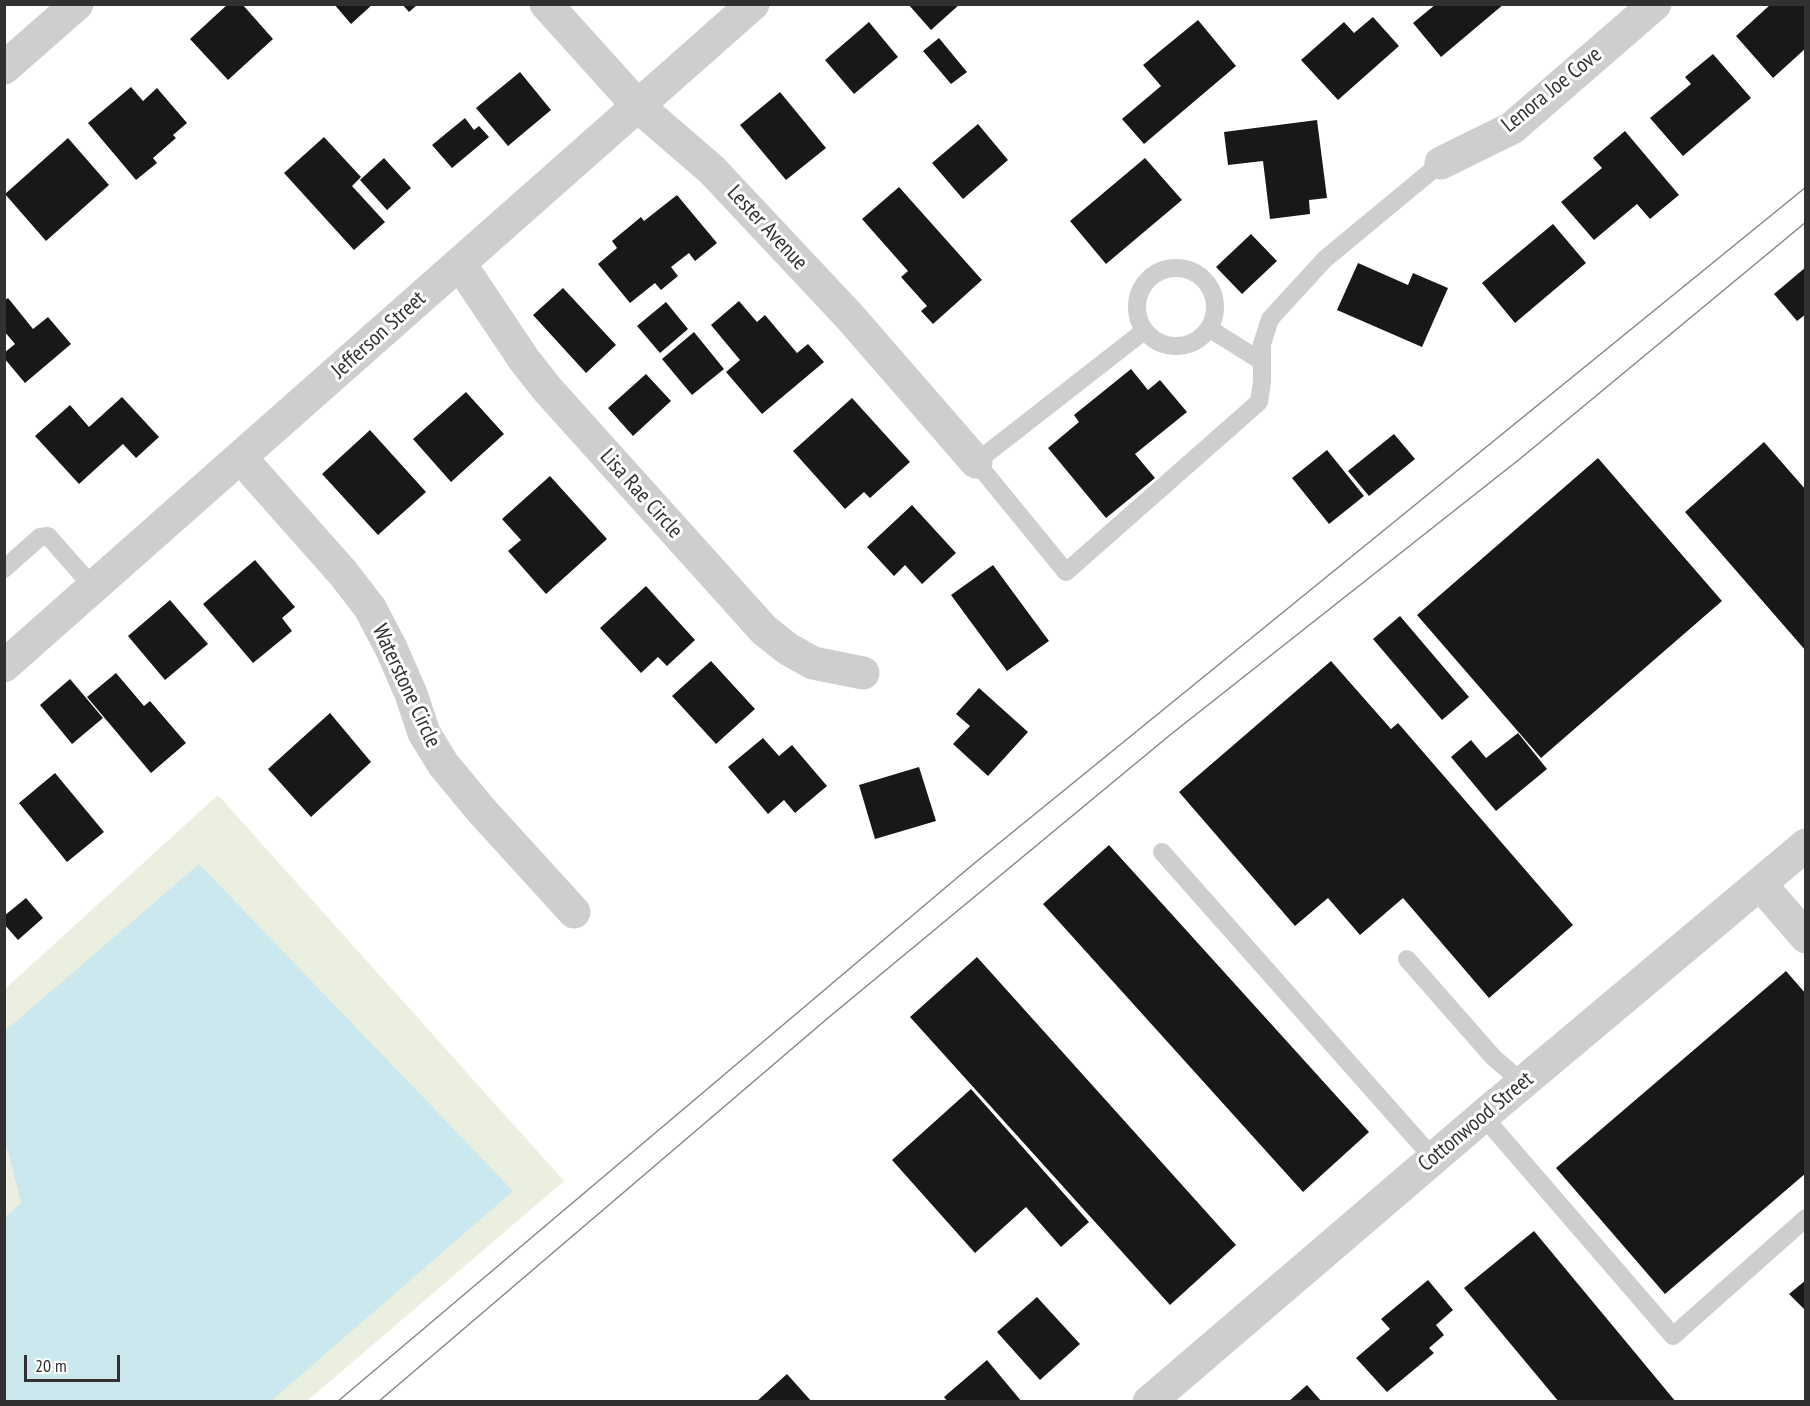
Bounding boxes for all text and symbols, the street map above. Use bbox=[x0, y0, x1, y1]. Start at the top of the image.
street label: Lenora Joe Cove bbox=[1497, 42, 1607, 138]
street label: Lester Avenue bbox=[721, 180, 813, 276]
street label: Jefferson Street bbox=[327, 286, 431, 384]
street label: Lisa Rae Circle bbox=[594, 444, 688, 544]
street label: Waterstone Circle bbox=[366, 620, 446, 752]
street label: Cottonwood Street bbox=[1413, 1066, 1539, 1178]
scale bar bbox=[27, 1343, 123, 1381]
text: 20 m bbox=[35, 1354, 67, 1377]

